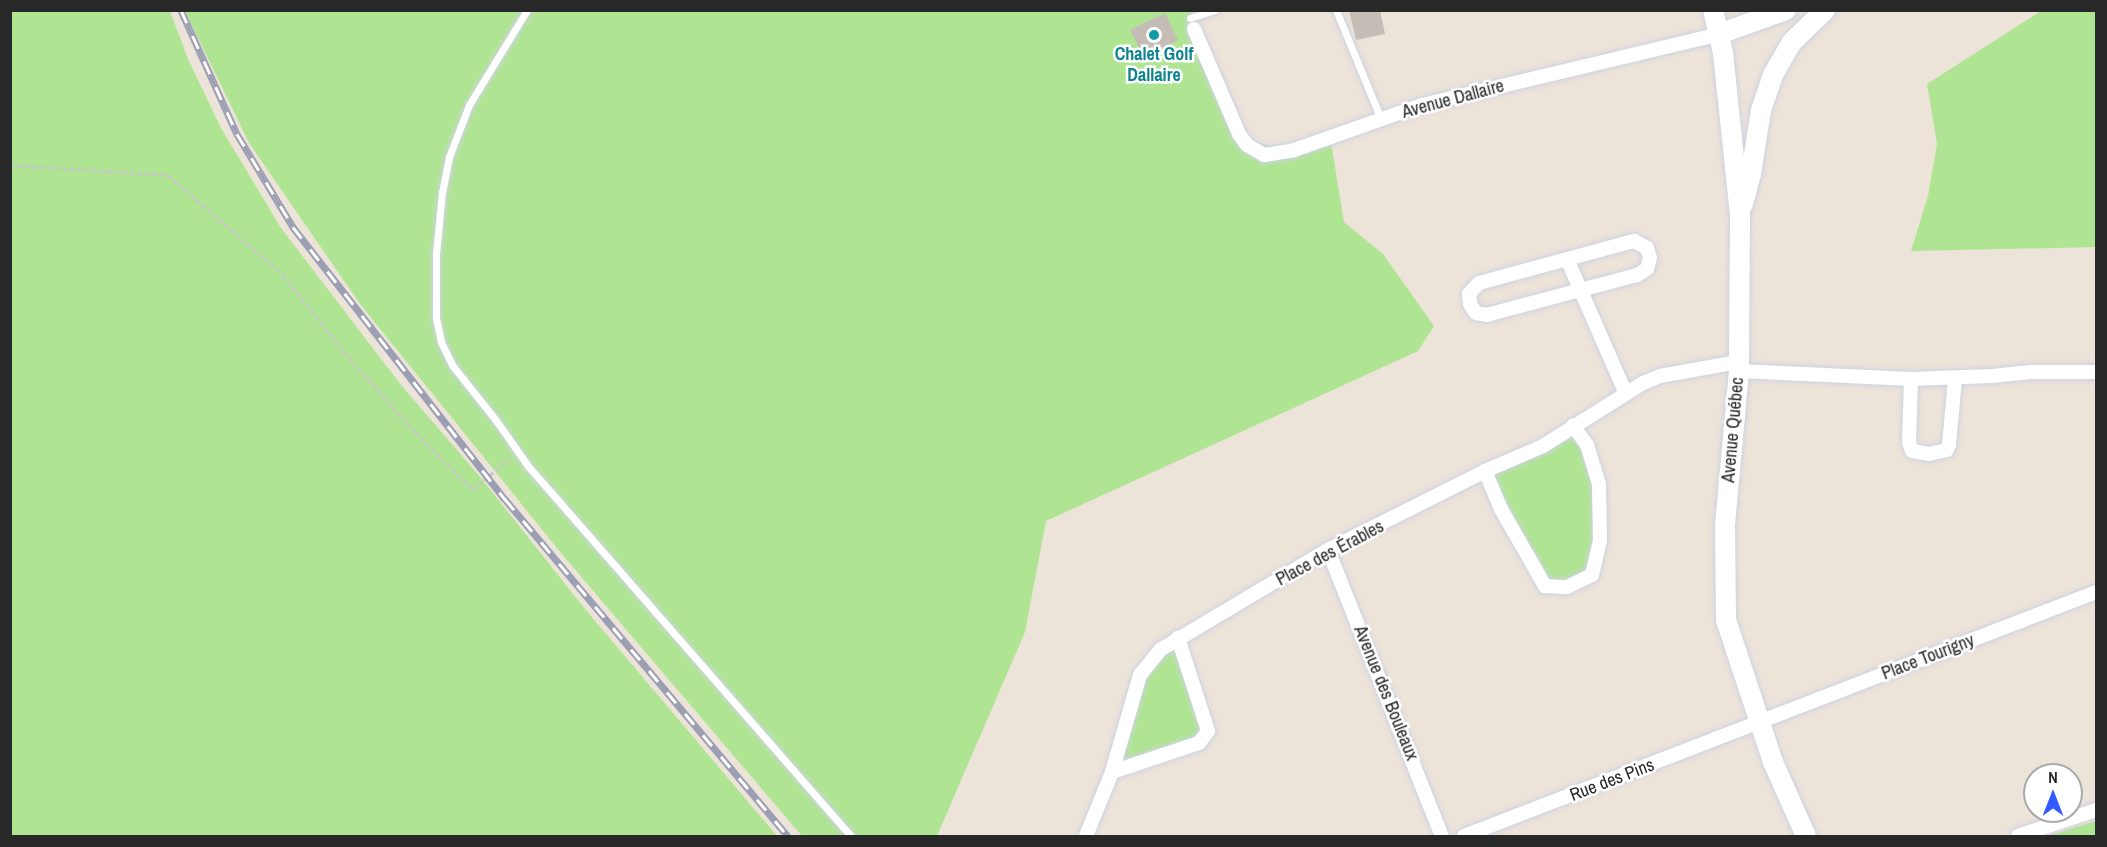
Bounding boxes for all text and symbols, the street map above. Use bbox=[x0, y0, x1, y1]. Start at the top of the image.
marker: Chalet Golf Dallaire bbox=[1147, 28, 1161, 42]
place label: Chalet Golf Dallaire bbox=[1115, 44, 1193, 86]
street label: Avenue Dallaire bbox=[1400, 75, 1506, 123]
street label: Avenue Québec bbox=[1718, 376, 1748, 484]
street label: Place des Érables bbox=[1272, 516, 1388, 590]
street label: Avenue des Bouleaux bbox=[1349, 622, 1423, 764]
street label: Place Tourigny bbox=[1879, 629, 1977, 685]
street label: Rue des Pins bbox=[1567, 754, 1657, 806]
north arrow bbox=[2023, 763, 2083, 823]
text: N bbox=[2048, 766, 2058, 788]

